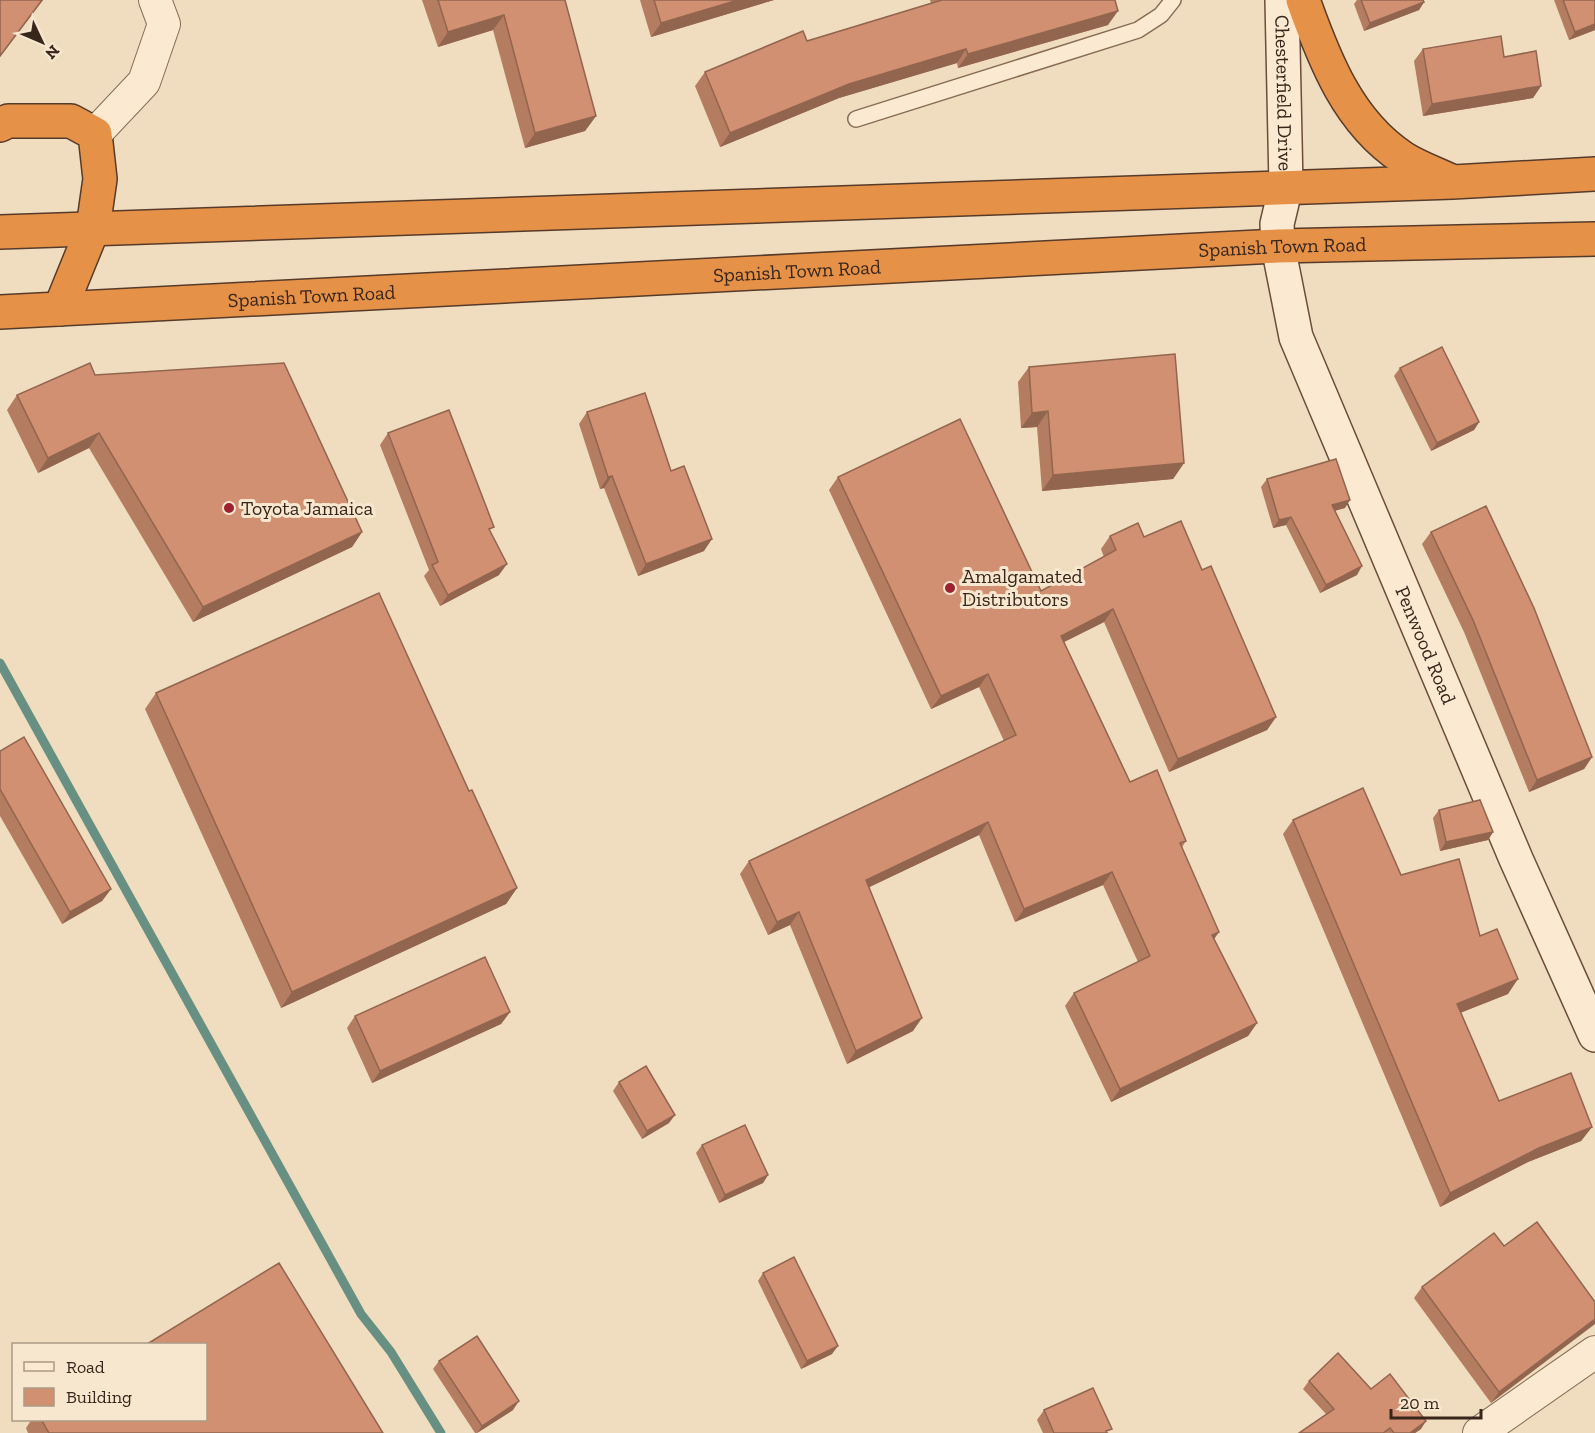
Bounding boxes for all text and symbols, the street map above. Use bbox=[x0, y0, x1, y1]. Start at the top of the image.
north arrow bbox=[12, 12, 72, 72]
street label: Chesterfield Drive bbox=[1270, 15, 1298, 171]
text: N bbox=[41, 41, 63, 63]
street label: Spanish Town Road bbox=[1198, 232, 1367, 262]
street label: Spanish Town Road bbox=[712, 255, 881, 287]
street label: Spanish Town Road bbox=[227, 280, 396, 312]
place label: Toyota Jamaica bbox=[241, 496, 374, 520]
marker: Toyota Jamaica bbox=[222, 501, 236, 515]
place label: Amalgamated Distributors bbox=[962, 564, 1083, 611]
marker: Amalgamated Distributors bbox=[943, 581, 957, 595]
street label: Penwood Road bbox=[1390, 582, 1461, 708]
legend bbox=[12, 1343, 207, 1421]
text: Road bbox=[66, 1356, 105, 1378]
scale bar bbox=[1391, 1382, 1481, 1420]
text: Building bbox=[66, 1386, 132, 1408]
text: 20 m bbox=[1400, 1392, 1440, 1414]

